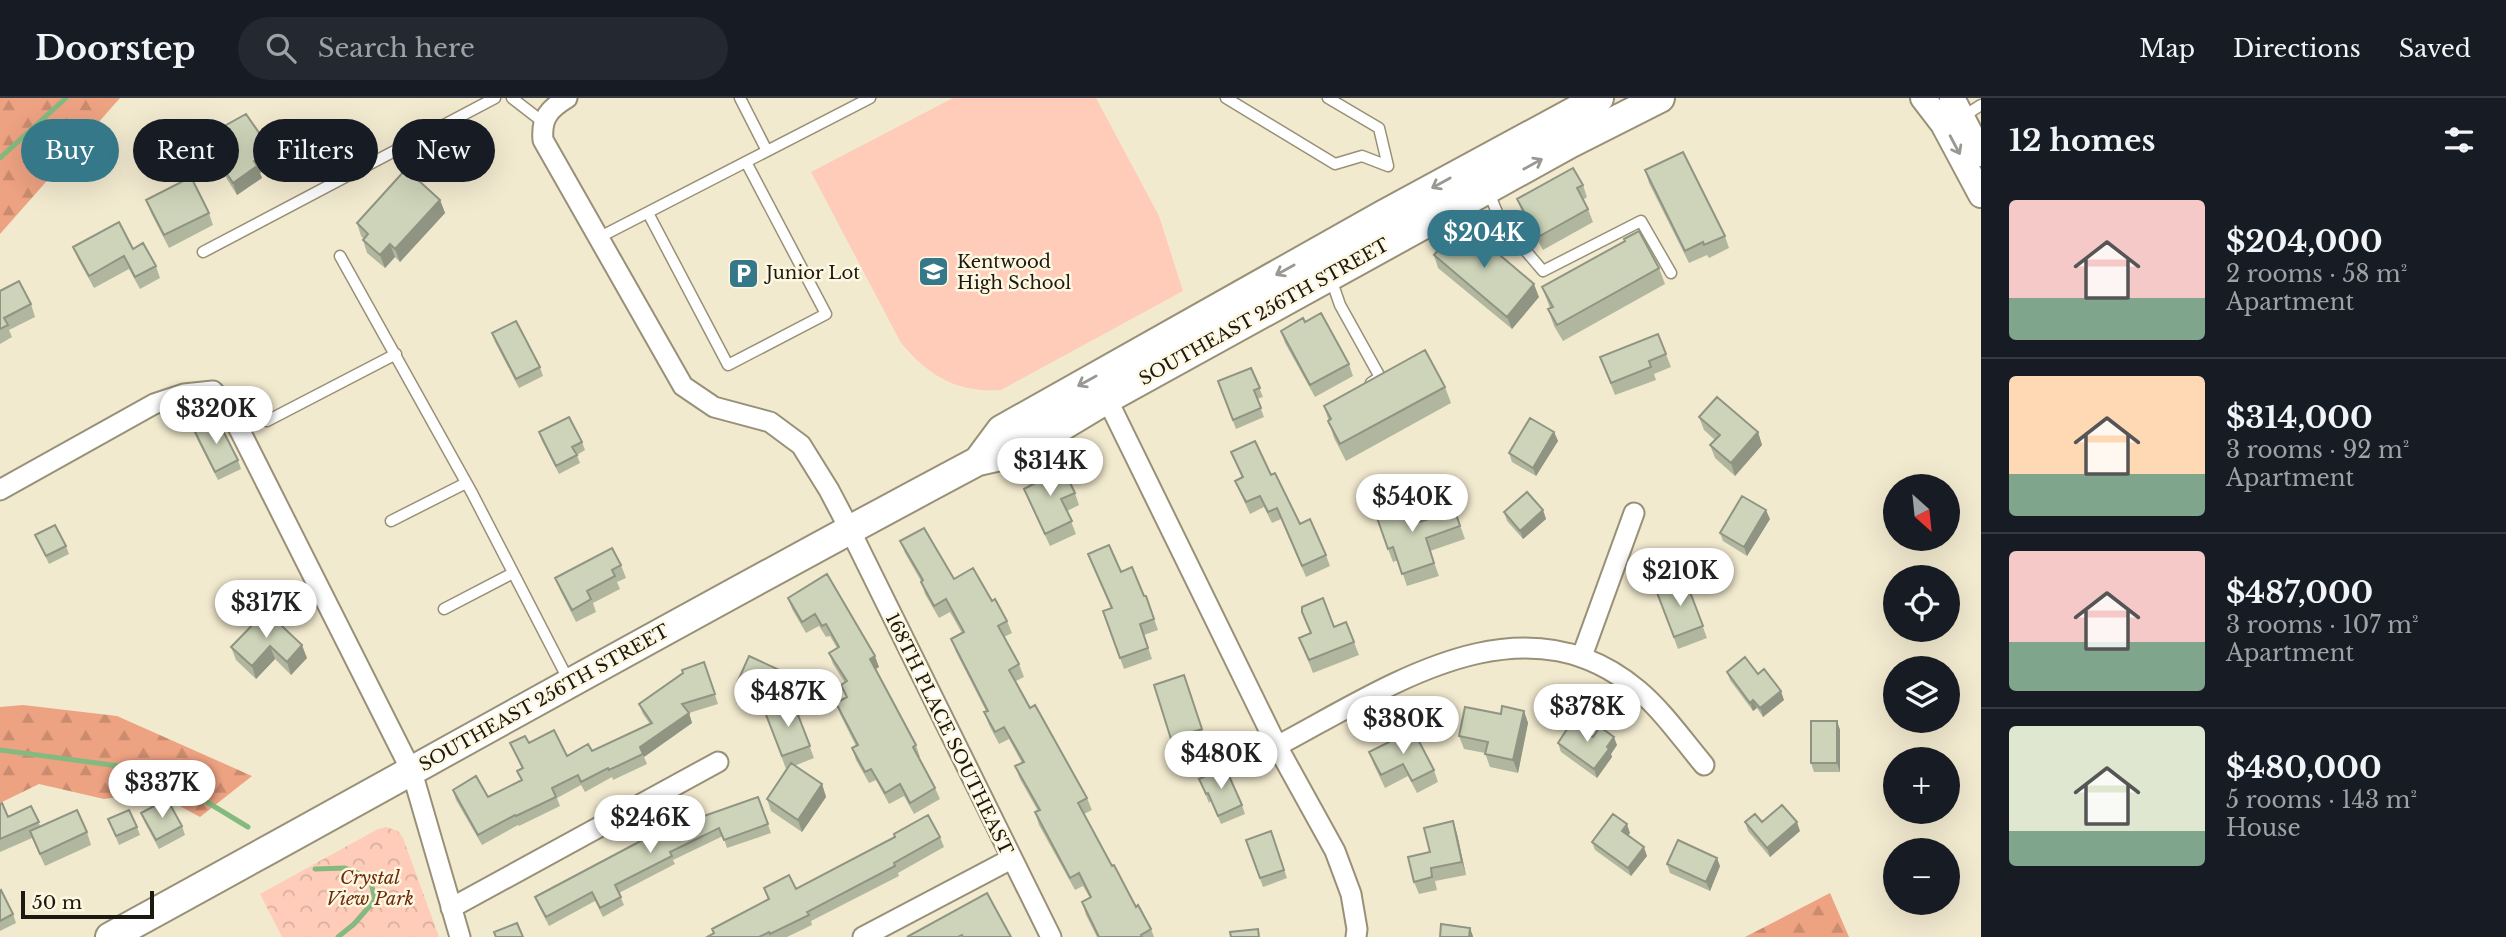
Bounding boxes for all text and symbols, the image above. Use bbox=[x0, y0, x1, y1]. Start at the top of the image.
search box bbox=[238, 17, 728, 80]
text: Doorstep bbox=[35, 28, 196, 69]
icon: search bbox=[262, 29, 300, 67]
text: Search here bbox=[318, 32, 475, 64]
text: Map bbox=[2139, 34, 2195, 63]
text: Directions bbox=[2233, 34, 2361, 63]
text: Saved bbox=[2399, 34, 2471, 63]
chip: Buy bbox=[21, 119, 119, 182]
chip: Rent bbox=[133, 119, 239, 182]
chip: Filters bbox=[253, 119, 378, 182]
chip: New bbox=[392, 119, 495, 182]
icon: filters bbox=[2440, 121, 2478, 159]
text: 12 homes bbox=[2009, 122, 2156, 159]
one-way arrow bbox=[1948, 134, 1962, 155]
one-way arrow bbox=[1523, 157, 1543, 171]
one-way arrow bbox=[1431, 177, 1452, 190]
pin: $204K bbox=[1435, 211, 1533, 270]
text: $204K bbox=[1443, 219, 1525, 247]
text: $204,000 bbox=[2226, 223, 2383, 260]
icon: home bbox=[2065, 228, 2149, 312]
street label: SOUTHEAST 256TH STREET bbox=[1135, 234, 1393, 390]
place label: Kentwood High School bbox=[957, 251, 1071, 294]
school or university icon: Kentwood High School bbox=[917, 255, 951, 289]
parking icon: Junior Lot bbox=[726, 256, 760, 290]
text: 2 rooms · 58 m² bbox=[2226, 260, 2407, 288]
place label: Junior Lot bbox=[764, 262, 860, 284]
one-way arrow bbox=[1276, 263, 1296, 277]
text: Apartment bbox=[2226, 288, 2354, 316]
one-way arrow bbox=[1077, 375, 1098, 388]
pin: $320K bbox=[167, 386, 265, 446]
text: $320K bbox=[176, 395, 256, 423]
text: $314,000 bbox=[2226, 399, 2373, 436]
icon: home bbox=[2065, 404, 2149, 488]
text: 3 rooms · 92 m² bbox=[2226, 436, 2409, 464]
pin: $314K bbox=[1001, 438, 1099, 498]
text: $314K bbox=[1013, 447, 1087, 475]
text: Apartment bbox=[2226, 464, 2354, 492]
pin: $540K bbox=[1363, 474, 1461, 534]
north arrow bbox=[1883, 474, 1960, 551]
map controls bbox=[1883, 474, 1960, 915]
text: $540K bbox=[1372, 483, 1452, 511]
pin: $210K bbox=[1631, 548, 1729, 608]
text: $210K bbox=[1642, 557, 1718, 585]
button: locate bbox=[1883, 565, 1960, 642]
text: $487,000 bbox=[2226, 574, 2373, 611]
icon: home bbox=[2065, 579, 2149, 663]
pin: $317K bbox=[217, 580, 315, 640]
text: $317K bbox=[231, 589, 301, 617]
street label: 168TH PLACE SOUTHEAST bbox=[881, 609, 1018, 859]
text: 3 rooms · 107 m² bbox=[2226, 611, 2419, 639]
street label: SOUTHEAST 256TH STREET bbox=[415, 620, 673, 776]
text: Apartment bbox=[2226, 639, 2354, 667]
button: layers bbox=[1883, 656, 1960, 733]
pin: $487K bbox=[739, 670, 837, 729]
text: $487K bbox=[750, 678, 826, 706]
pin: $378K bbox=[1538, 684, 1636, 744]
text: $378K bbox=[1550, 693, 1624, 721]
pin: $380K bbox=[1354, 696, 1452, 756]
text: $380K bbox=[1363, 705, 1443, 733]
pin: $480K bbox=[1172, 732, 1270, 791]
text: $480K bbox=[1181, 740, 1261, 768]
button: + bbox=[1883, 747, 1960, 824]
text: $480,000 bbox=[2226, 749, 2382, 786]
icon: home bbox=[2065, 754, 2149, 838]
pin: $337K bbox=[113, 760, 211, 820]
text: $337K bbox=[124, 769, 200, 797]
text: 5 rooms · 143 m² bbox=[2226, 786, 2417, 814]
pin: $246K bbox=[601, 796, 699, 855]
text: $246K bbox=[610, 804, 690, 832]
text: House bbox=[2226, 814, 2301, 842]
button: − bbox=[1883, 838, 1960, 915]
park label: Crystal View Park bbox=[326, 867, 414, 910]
scale bar bbox=[21, 888, 154, 920]
text: 50 m bbox=[32, 891, 82, 914]

